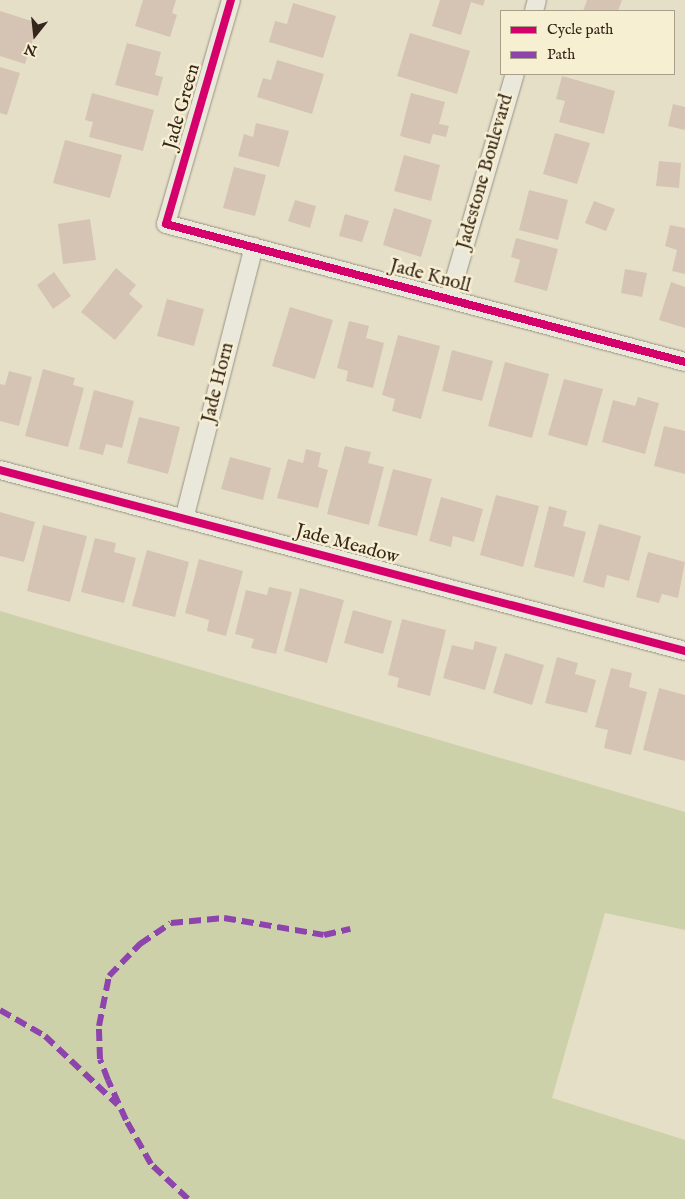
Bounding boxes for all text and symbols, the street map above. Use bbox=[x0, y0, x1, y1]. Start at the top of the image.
north arrow bbox=[10, 10, 60, 60]
legend bbox=[500, 10, 675, 75]
text: Cycle path bbox=[547, 20, 613, 39]
text: N bbox=[23, 39, 39, 60]
text: Path bbox=[547, 45, 575, 64]
street label: Jade Green bbox=[160, 62, 206, 152]
street label: Jadestone Boulevard bbox=[453, 92, 519, 252]
street label: Jade Knoll bbox=[387, 255, 473, 299]
street label: Jade Horn bbox=[198, 341, 240, 425]
street label: Jade Meadow bbox=[293, 520, 401, 570]

